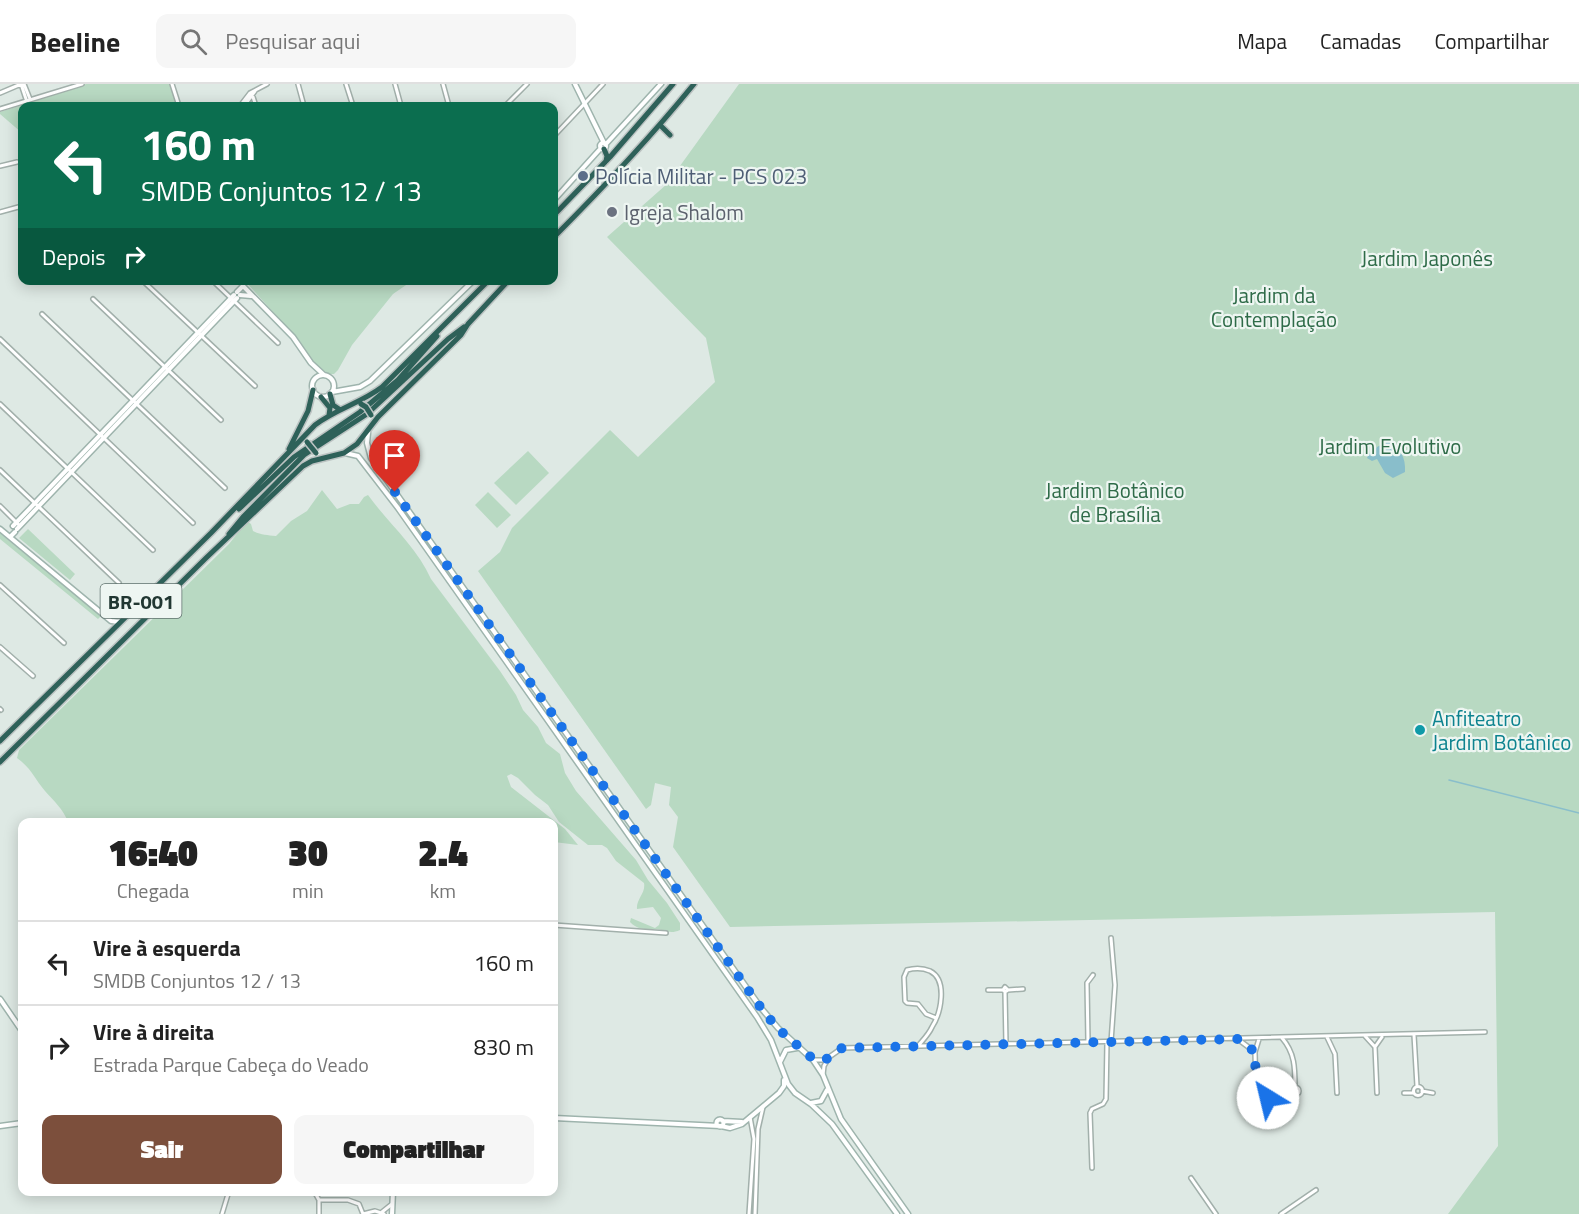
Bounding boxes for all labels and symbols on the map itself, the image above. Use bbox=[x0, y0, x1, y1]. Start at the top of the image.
place label: Polícia Militar - PCS 023 bbox=[595, 160, 807, 192]
marker: Polícia Militar - PCS 023 bbox=[576, 169, 590, 183]
place label: Igreja Shalom bbox=[624, 196, 744, 228]
marker: Igreja Shalom bbox=[605, 205, 619, 219]
park label: Jardim Japonês bbox=[1361, 242, 1493, 274]
park label: Jardim da Contemplação bbox=[1211, 279, 1337, 335]
pin bbox=[369, 430, 420, 492]
park label: Jardim Evolutivo bbox=[1319, 430, 1461, 462]
park label: Jardim Botânico de Brasília bbox=[1045, 474, 1185, 530]
road number: BR-001 bbox=[100, 584, 182, 618]
place label: Anfiteatro Jardim Botânico bbox=[1432, 702, 1571, 758]
marker: Anfiteatro Jardim Botânico bbox=[1413, 723, 1427, 737]
position arrow bbox=[1236, 1066, 1300, 1130]

